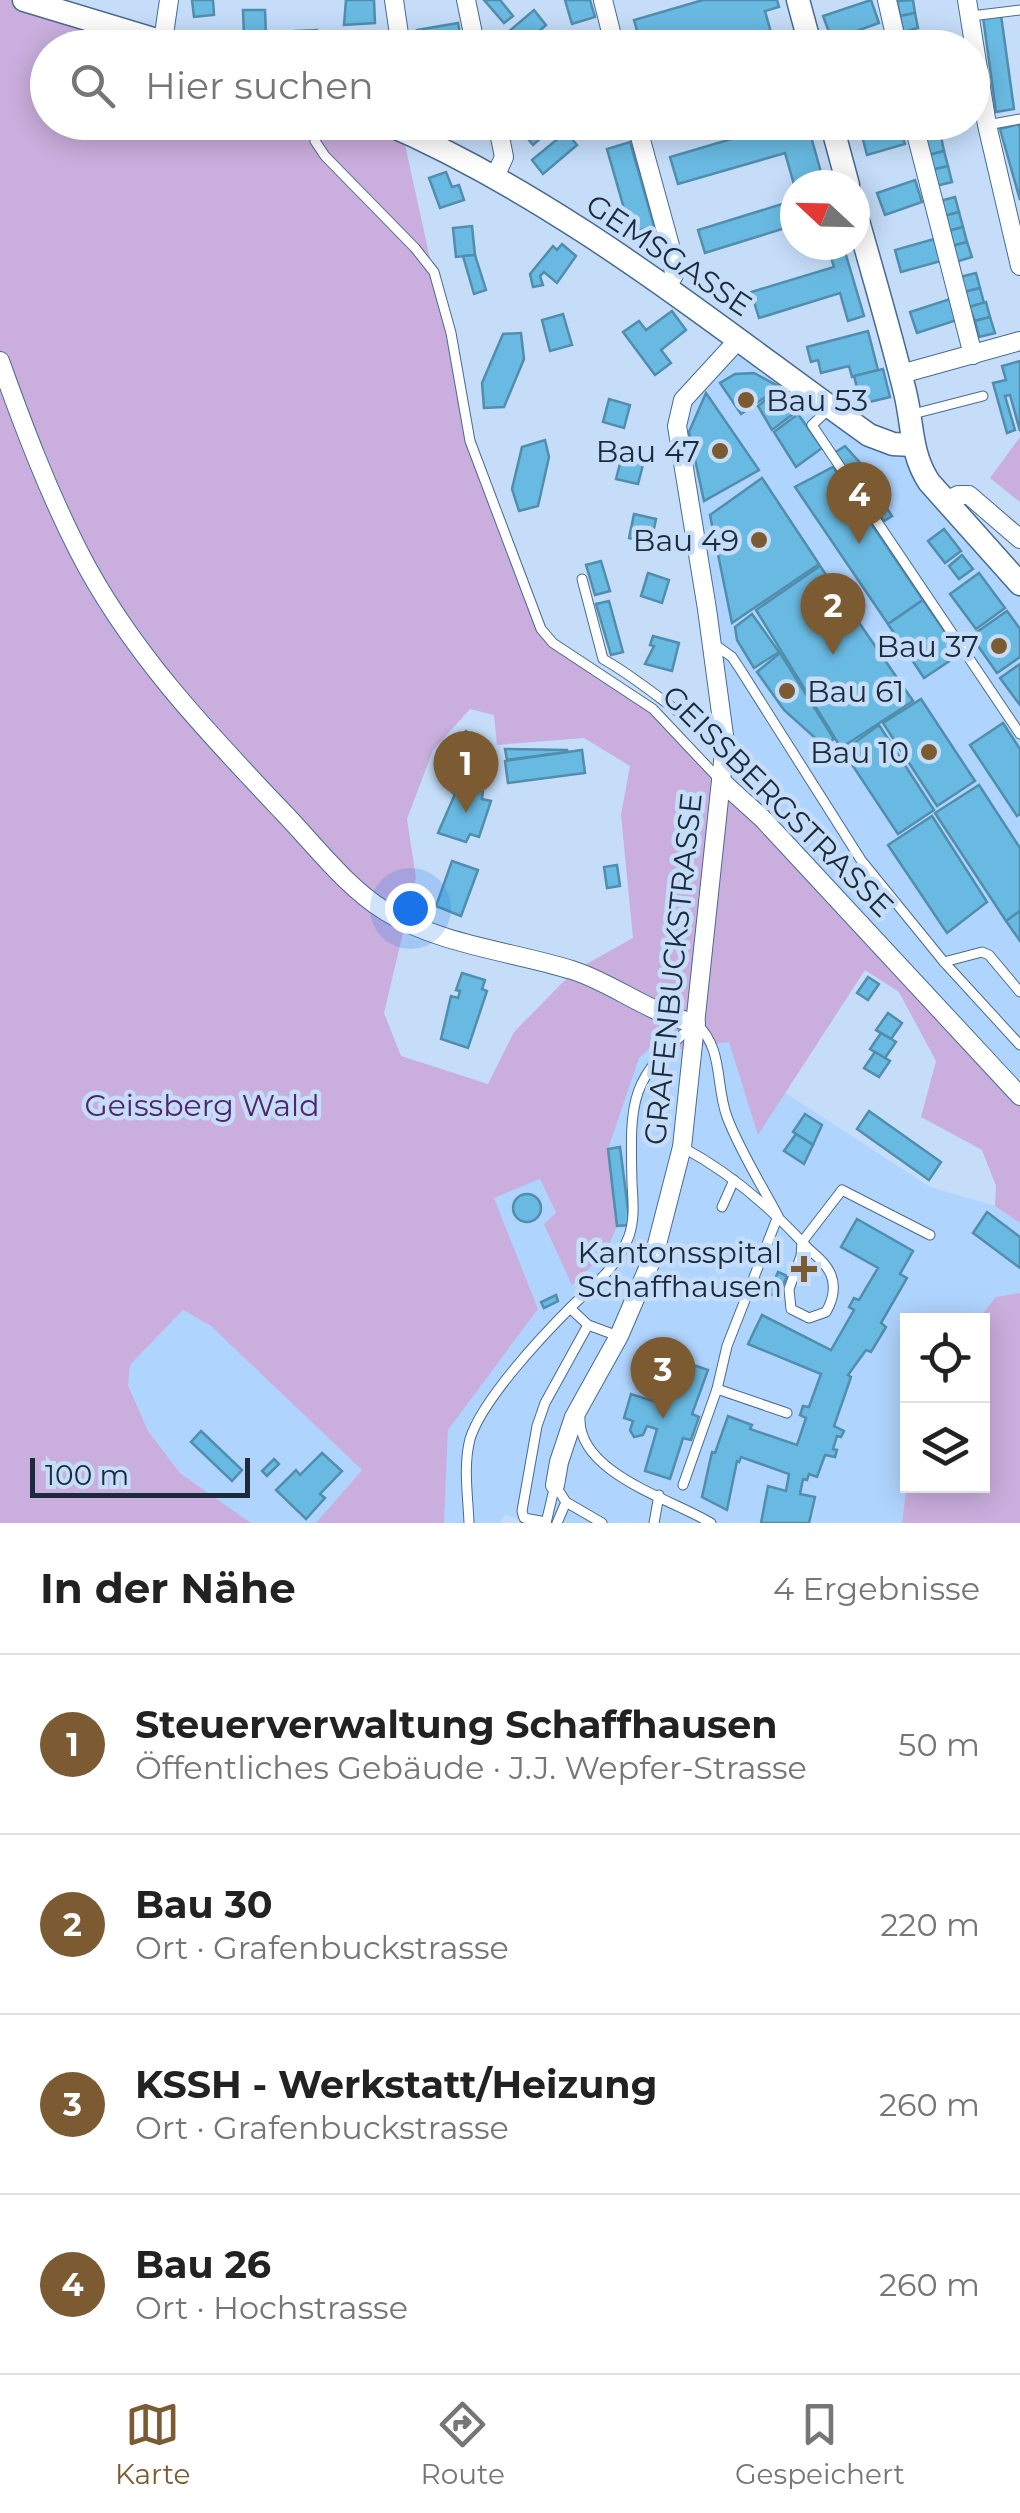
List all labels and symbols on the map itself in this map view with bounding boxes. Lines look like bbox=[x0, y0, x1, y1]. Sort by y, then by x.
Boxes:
north arrow bbox=[780, 170, 870, 260]
street label: GEMSGASSE bbox=[579, 186, 759, 324]
place label: Bau 53 bbox=[766, 382, 868, 419]
marker: Bau 53 bbox=[735, 389, 757, 411]
place label: Bau 47 bbox=[596, 433, 700, 470]
marker: Bau 47 bbox=[709, 440, 731, 462]
pin: 4 bbox=[826, 462, 892, 544]
place label: Bau 49 bbox=[633, 522, 739, 559]
marker: Bau 49 bbox=[748, 529, 770, 551]
pin: 2 bbox=[800, 572, 866, 655]
place label: Bau 37 bbox=[876, 628, 979, 665]
marker: Bau 37 bbox=[988, 635, 1010, 657]
place label: Bau 61 bbox=[807, 673, 904, 710]
street label: GEISSBERGSTRASSE bbox=[654, 677, 902, 925]
marker: Bau 61 bbox=[776, 680, 798, 702]
pin: 1 bbox=[434, 730, 498, 813]
place label: Bau 10 bbox=[810, 734, 909, 771]
marker: Bau 10 bbox=[918, 741, 940, 763]
street label: GRAFENBUCKSTRASSE bbox=[636, 791, 710, 1147]
your location bbox=[385, 883, 436, 934]
park label: Geissberg Wald bbox=[85, 1087, 319, 1124]
place label: Kantonsspital Schaffhausen bbox=[577, 1234, 782, 1305]
marker: Kantonsspital Schaffhausen bbox=[791, 1256, 817, 1282]
pin: 3 bbox=[630, 1336, 696, 1419]
scale bar bbox=[30, 1453, 250, 1498]

